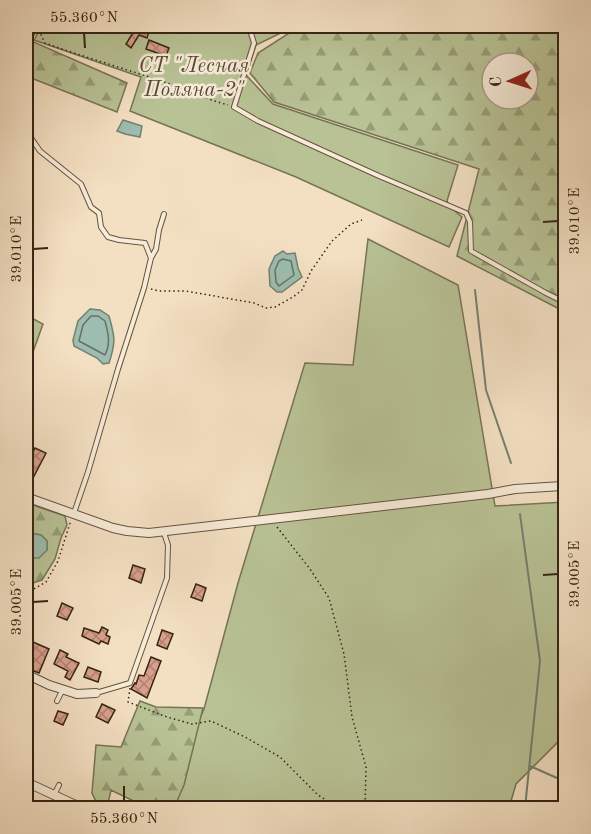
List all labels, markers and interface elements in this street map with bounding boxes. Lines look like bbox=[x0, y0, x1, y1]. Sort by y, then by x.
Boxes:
text: 55.360°N bbox=[50, 11, 118, 26]
north arrow bbox=[480, 51, 540, 111]
park label: СТ "Лесная Поляна-2" bbox=[138, 56, 250, 101]
text: С bbox=[489, 76, 505, 87]
text: 39.010°E bbox=[568, 188, 583, 254]
text: 39.010°E bbox=[10, 216, 25, 282]
text: 39.005°E bbox=[568, 541, 583, 607]
text: 39.005°E bbox=[10, 569, 25, 635]
text: 55.360°N bbox=[90, 812, 158, 827]

